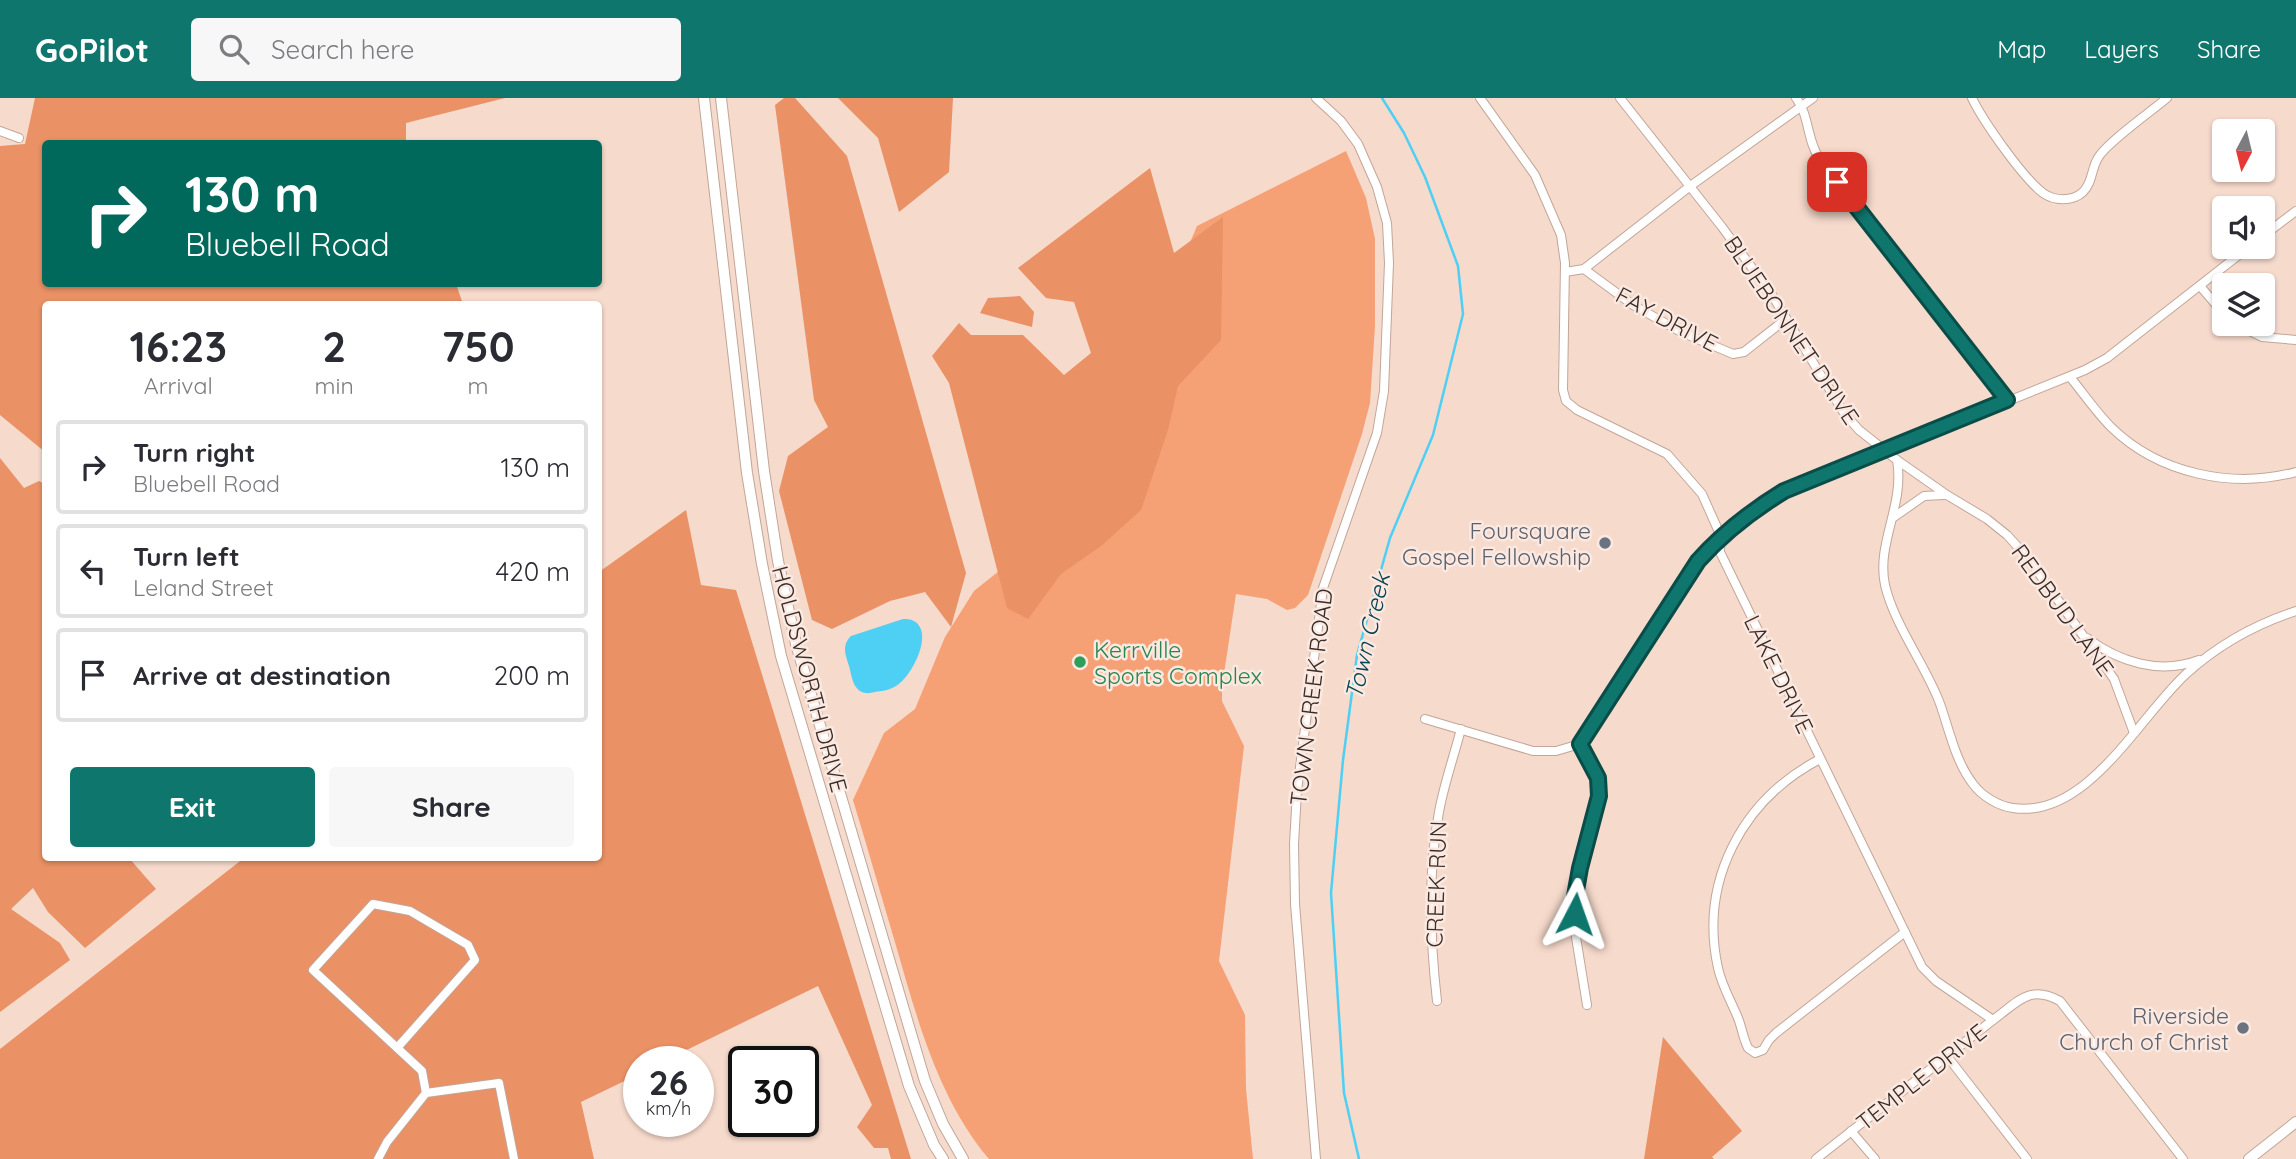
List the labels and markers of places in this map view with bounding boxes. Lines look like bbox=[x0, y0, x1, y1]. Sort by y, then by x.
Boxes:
pin bbox=[1807, 152, 1867, 212]
place label: Foursquare Gospel Fellowship bbox=[1402, 516, 1591, 571]
marker: Foursquare Gospel Fellowship bbox=[1597, 535, 1613, 551]
place label: Kerrville Sports Complex bbox=[1094, 635, 1262, 690]
marker: Kerrville Sports Complex bbox=[1072, 654, 1088, 670]
place label: Riverside Church of Christ bbox=[2059, 1001, 2229, 1056]
marker: Riverside Church of Christ bbox=[2235, 1020, 2251, 1036]

